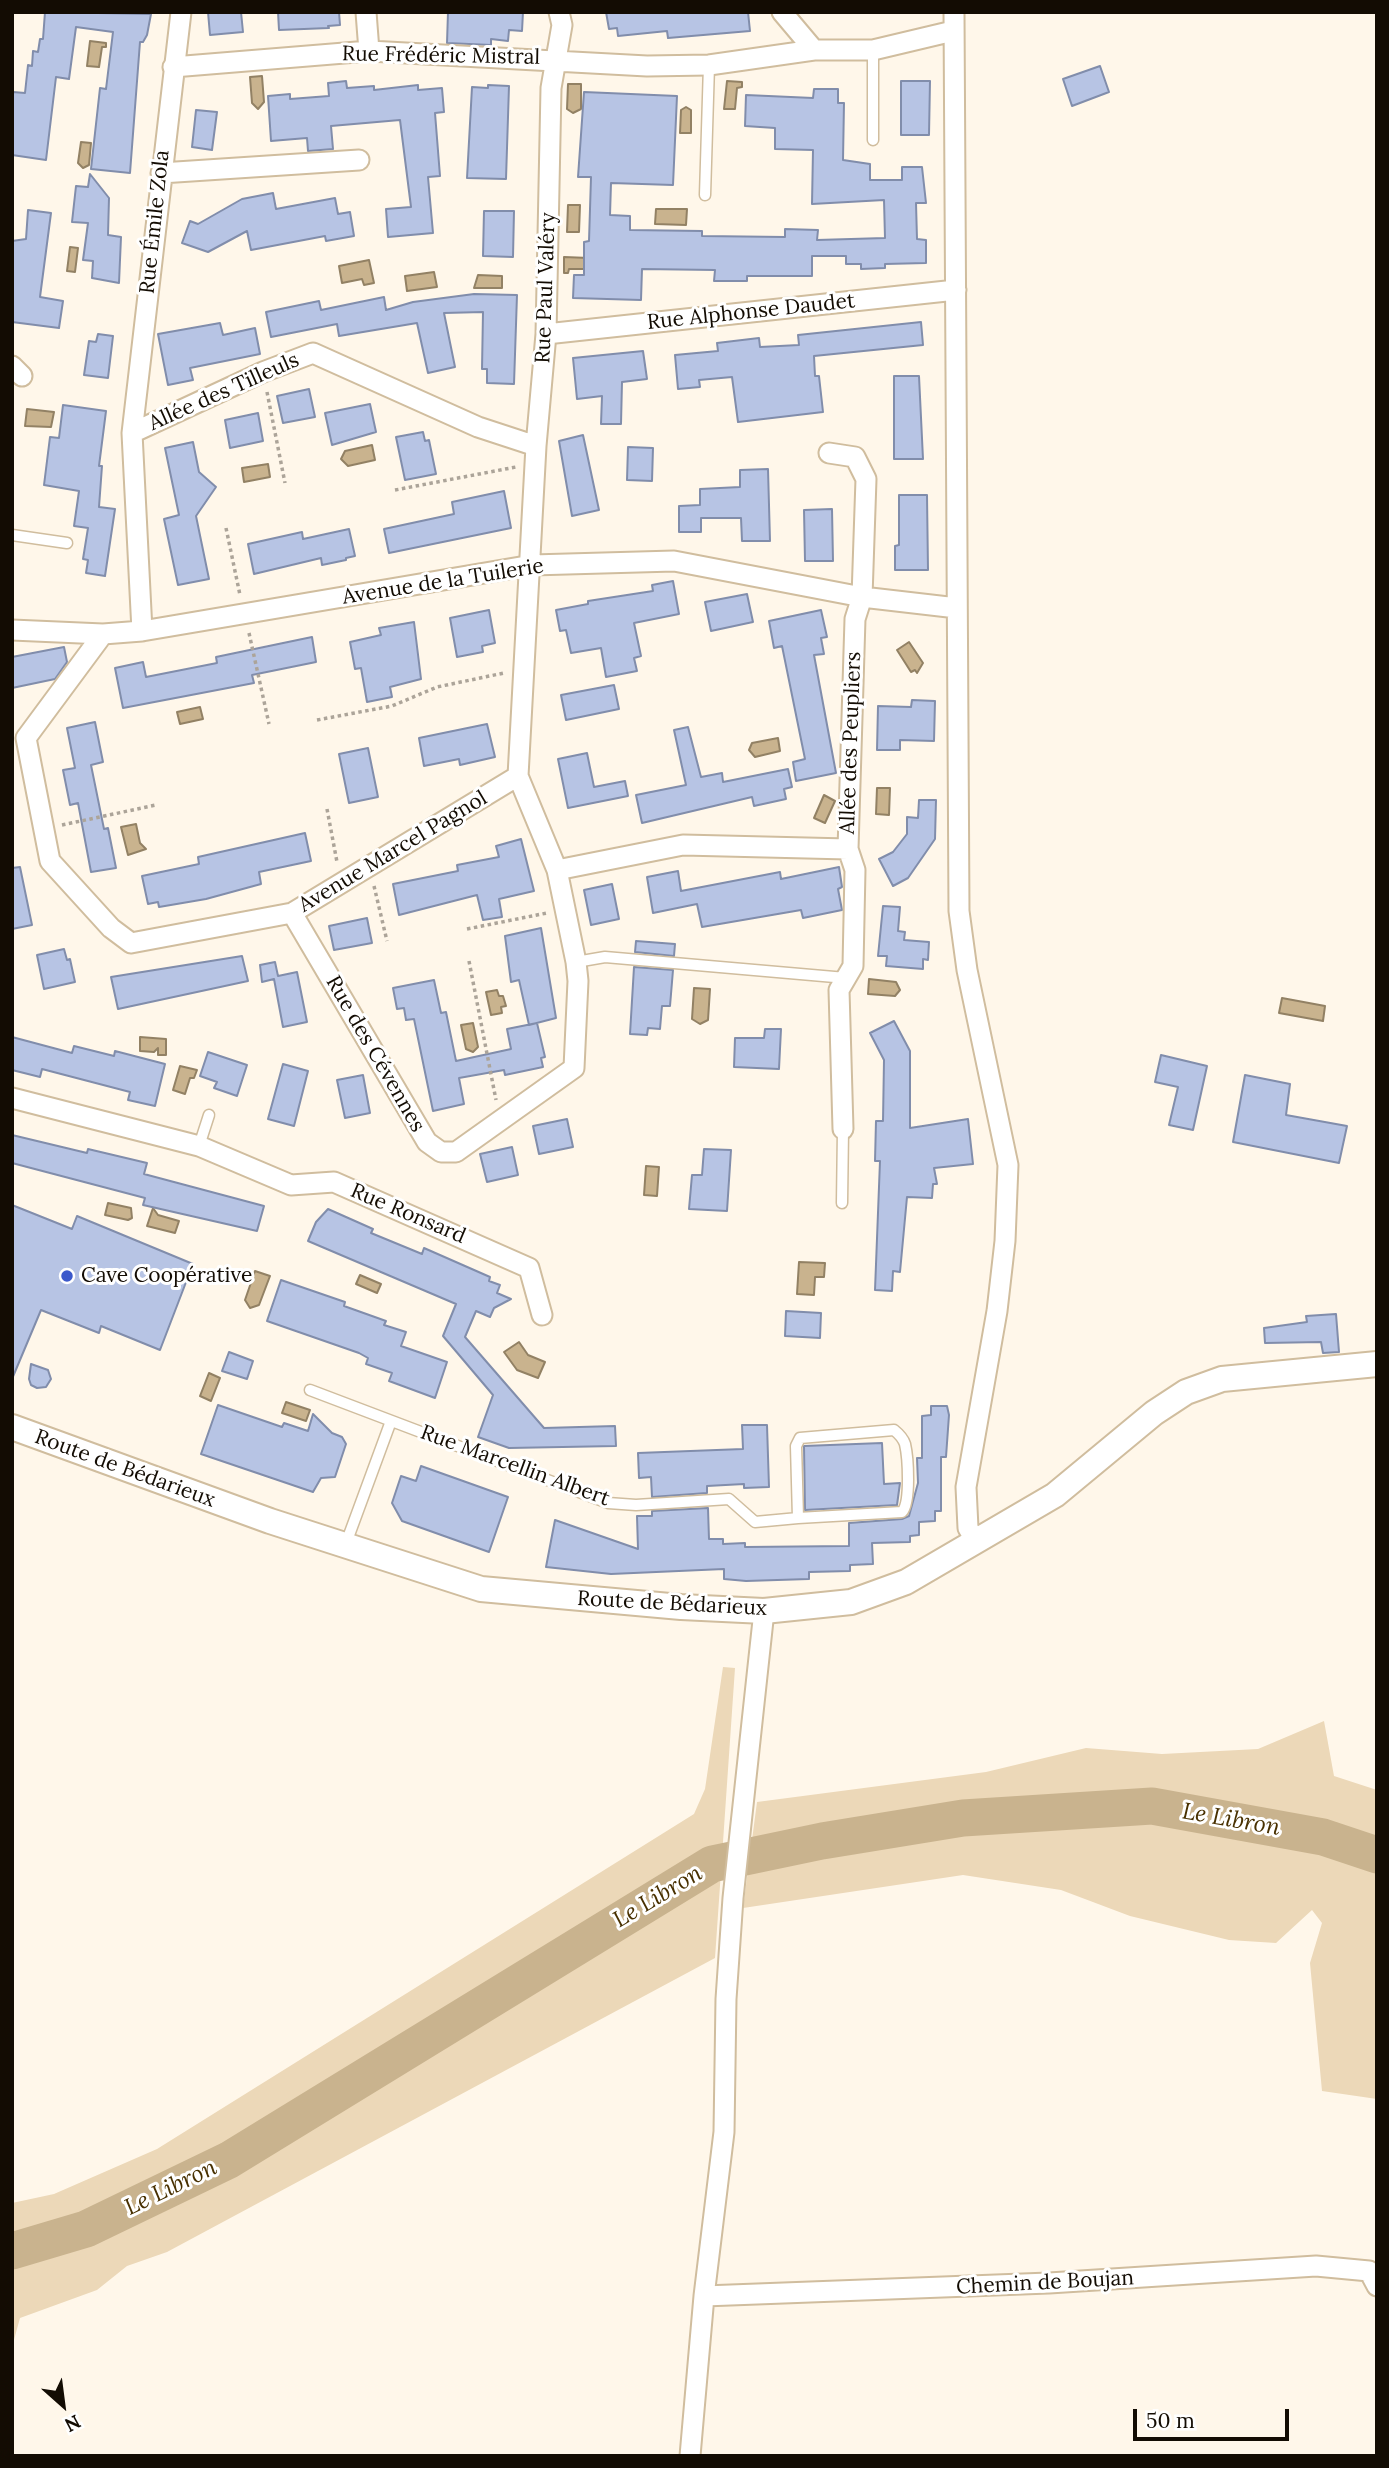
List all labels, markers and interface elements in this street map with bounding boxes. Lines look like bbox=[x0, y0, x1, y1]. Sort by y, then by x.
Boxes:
street label: Rue Frédéric Mistral bbox=[342, 42, 540, 70]
street label: Rue Émile Zola bbox=[135, 149, 175, 295]
street label: Rue Paul Valéry bbox=[531, 212, 561, 364]
street label: Rue Alphonse Daudet bbox=[646, 289, 856, 335]
street label: Allée des Tilleuls bbox=[145, 348, 303, 436]
street label: Avenue de la Tuilerie bbox=[341, 554, 545, 610]
street label: Allée des Peupliers bbox=[835, 651, 867, 835]
street label: Avenue Marcel Pagnol bbox=[294, 786, 492, 918]
street label: Rue des Cévennes bbox=[320, 971, 430, 1137]
street label: Rue Ronsard bbox=[347, 1178, 469, 1250]
place label: Cave Coopérative bbox=[81, 1263, 252, 1289]
marker: Cave Coopérative bbox=[59, 1268, 75, 1284]
street label: Rue Marcellin Albert bbox=[417, 1420, 613, 1512]
street label: Route de Bédarieux bbox=[31, 1425, 219, 1513]
street label: Route de Bédarieux bbox=[576, 1586, 768, 1622]
water label: Le Libron bbox=[1180, 1798, 1282, 1842]
water label: Le Libron bbox=[608, 1860, 708, 1934]
water label: Le Libron bbox=[120, 2154, 222, 2222]
street label: Chemin de Boujan bbox=[955, 2266, 1135, 2300]
north arrow bbox=[28, 2370, 98, 2440]
scale bar bbox=[1137, 2394, 1293, 2438]
text: 50 m bbox=[1146, 2407, 1195, 2434]
text: N bbox=[61, 2409, 85, 2438]

